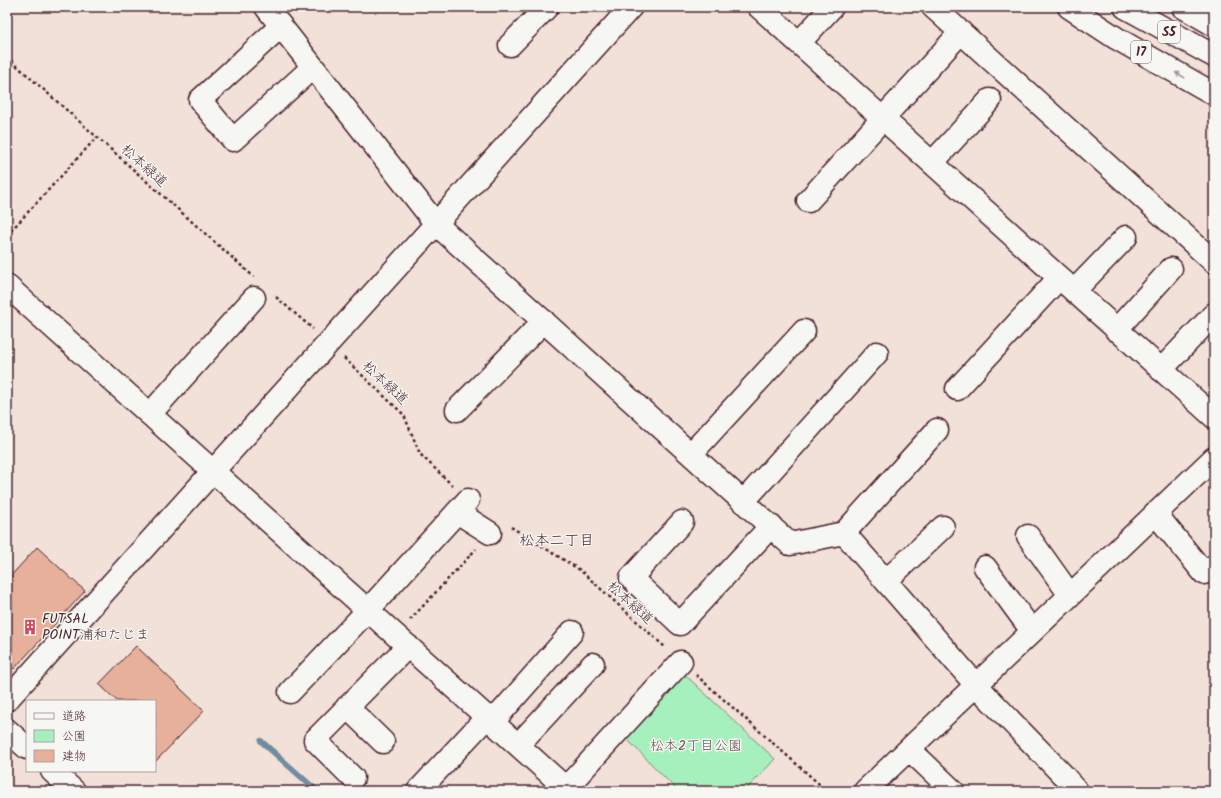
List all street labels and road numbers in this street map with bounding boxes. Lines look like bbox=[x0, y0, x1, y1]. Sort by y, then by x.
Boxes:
road number: S5 bbox=[1158, 21, 1180, 43]
road number: 17 bbox=[1131, 41, 1151, 63]
street label: 松本緑道 bbox=[116, 139, 172, 193]
street label: 松本緑道 bbox=[357, 356, 413, 410]
street label: 松本緑道 bbox=[602, 576, 658, 630]

